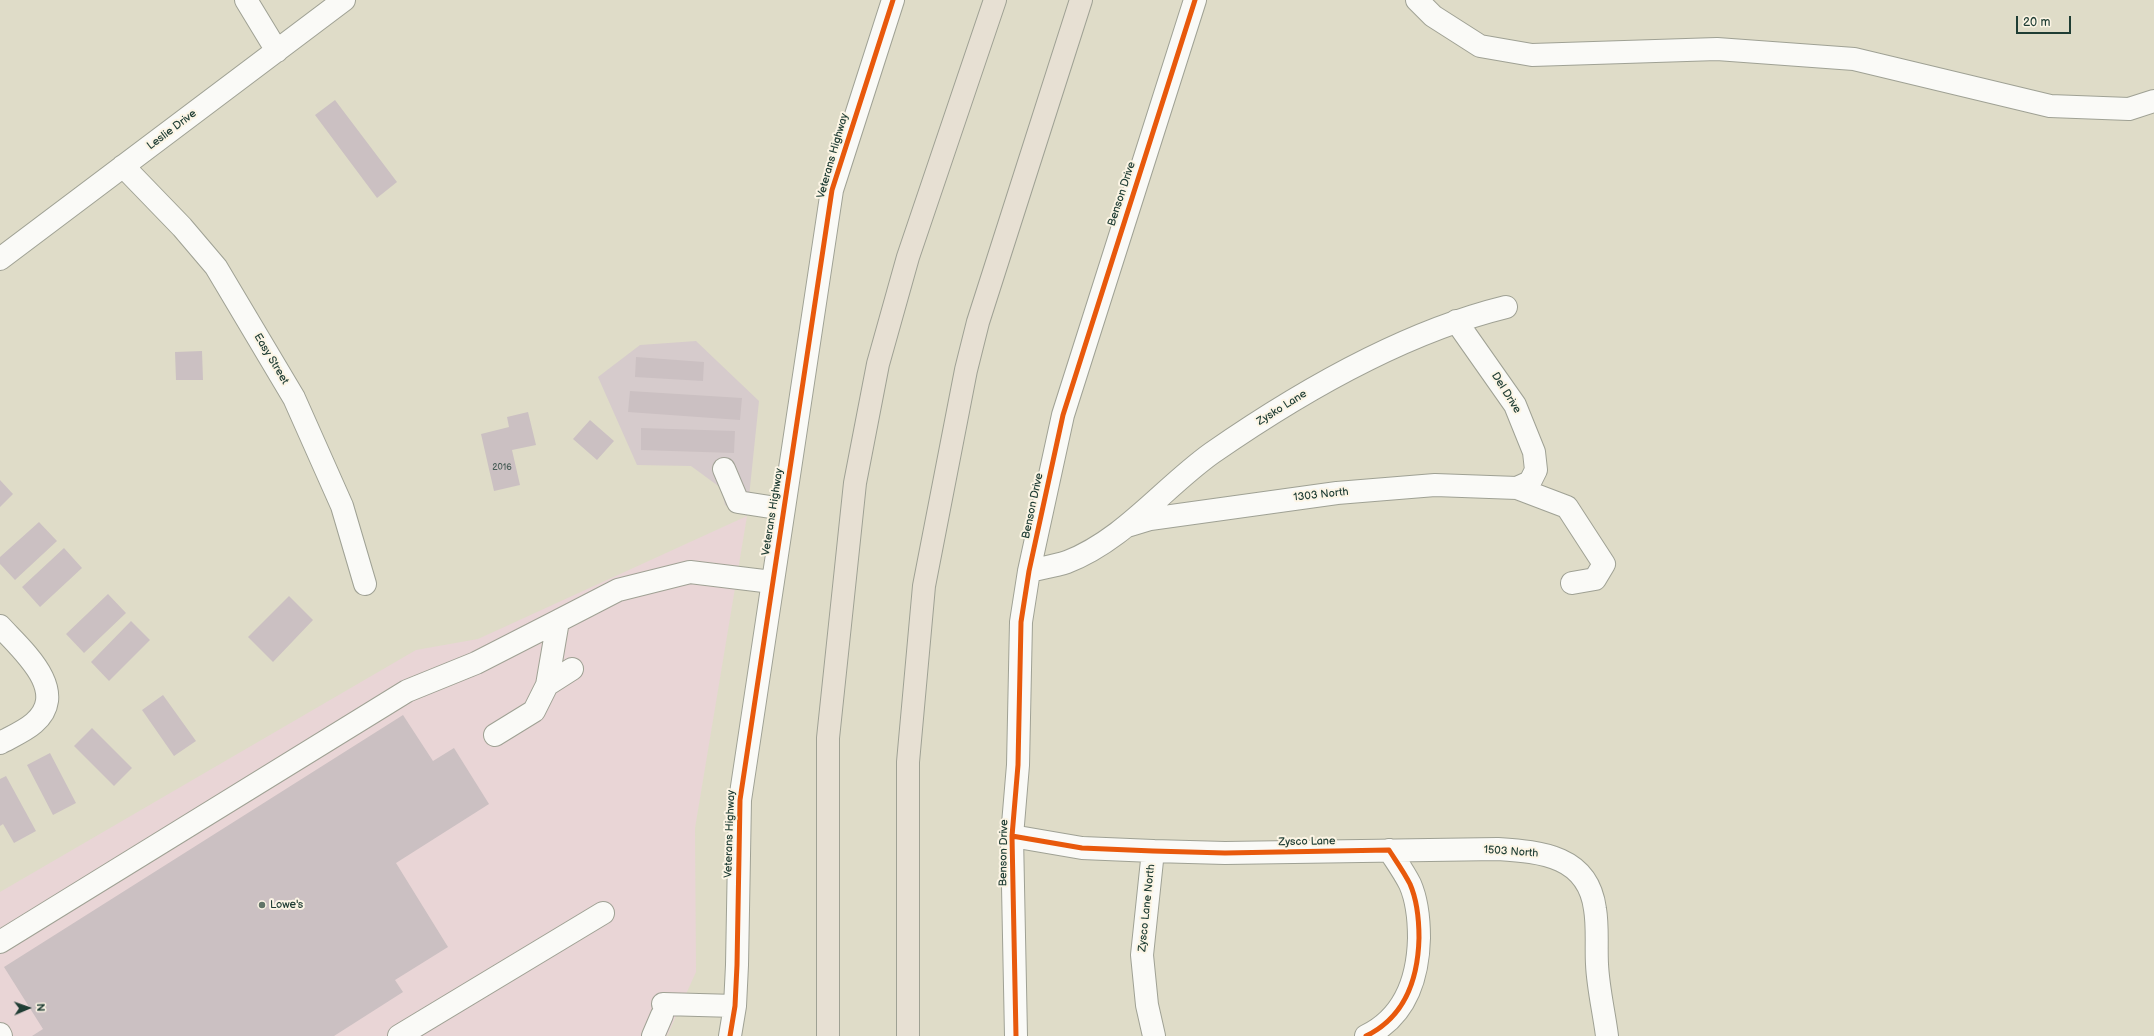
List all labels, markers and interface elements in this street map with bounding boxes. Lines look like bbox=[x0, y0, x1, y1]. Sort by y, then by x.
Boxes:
scale bar bbox=[2018, 8, 2073, 34]
text: 20 m bbox=[2023, 15, 2050, 30]
street label: Leslie Drive bbox=[145, 107, 199, 153]
street label: Veterans Highway bbox=[815, 112, 851, 200]
street label: Benson Drive bbox=[1105, 160, 1139, 228]
street label: Easy Street bbox=[251, 331, 291, 387]
street label: Del Drive bbox=[1488, 370, 1524, 416]
street label: Zysko Lane bbox=[1255, 387, 1309, 429]
house number: 2016 bbox=[492, 463, 512, 473]
street label: Veterans Highway bbox=[760, 467, 786, 557]
street label: Benson Drive bbox=[1020, 472, 1046, 540]
street label: 1303 North bbox=[1293, 486, 1349, 504]
street label: Veterans Highway bbox=[722, 790, 738, 878]
street label: Benson Drive bbox=[997, 819, 1011, 887]
street label: Zysco Lane bbox=[1278, 835, 1336, 849]
street label: 1503 North bbox=[1483, 844, 1539, 860]
street label: Zysco Lane North bbox=[1136, 863, 1158, 953]
place label: Lowe's bbox=[270, 898, 303, 912]
marker: Lowe's bbox=[257, 900, 267, 910]
north arrow bbox=[8, 988, 48, 1028]
text: N bbox=[34, 1003, 47, 1012]

